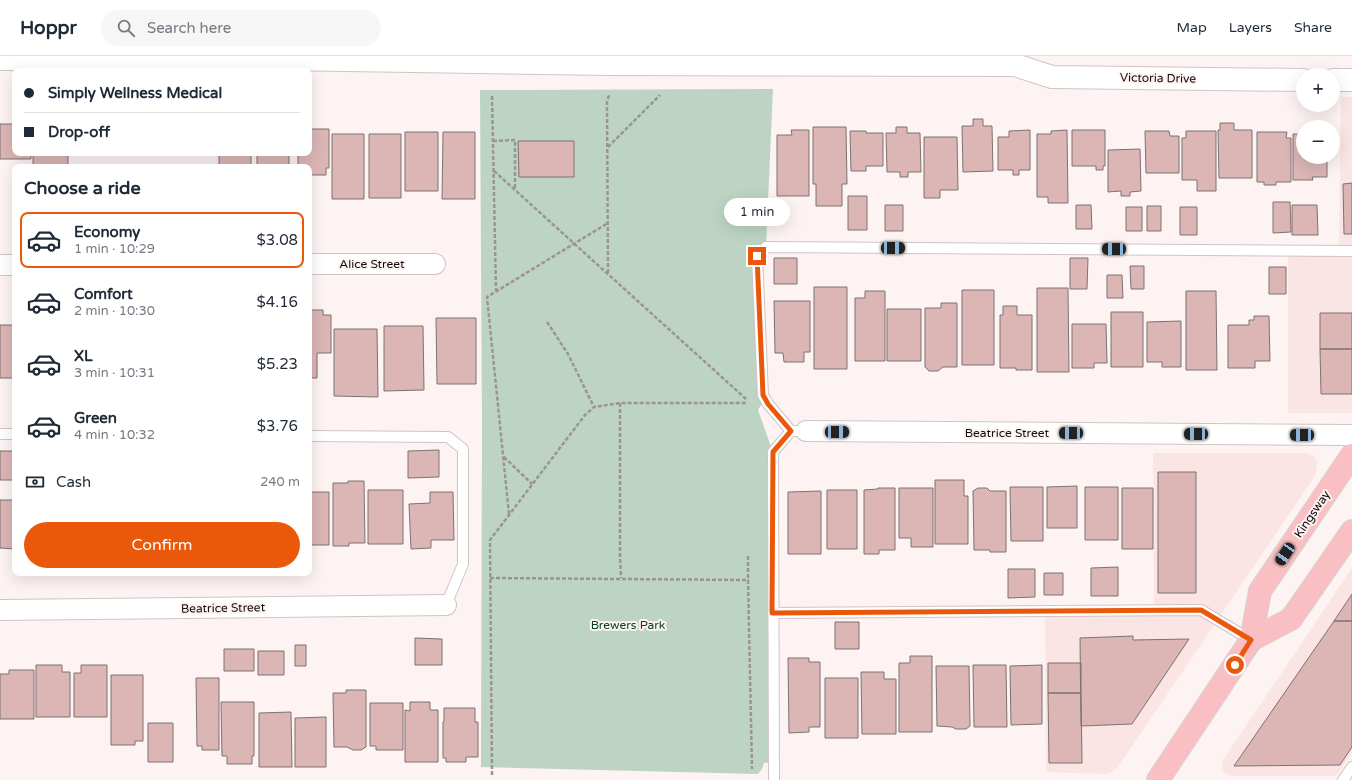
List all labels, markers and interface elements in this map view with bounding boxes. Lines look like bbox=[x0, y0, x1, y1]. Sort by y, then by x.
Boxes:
search box bbox=[101, 10, 381, 46]
text: Hoppr bbox=[20, 17, 77, 39]
icon: search bbox=[115, 17, 137, 39]
text: Search here bbox=[147, 19, 231, 37]
text: Map bbox=[1177, 19, 1207, 36]
text: Layers bbox=[1229, 19, 1272, 36]
text: Share bbox=[1294, 19, 1332, 36]
map controls bbox=[1296, 68, 1340, 164]
button: + bbox=[1296, 68, 1340, 112]
street label: Victoria Drive bbox=[1120, 70, 1197, 86]
text: Simply Wellness Medical bbox=[48, 84, 222, 102]
button: − bbox=[1296, 120, 1340, 164]
text: Drop-off bbox=[48, 123, 110, 141]
text: Choose a ride bbox=[24, 177, 141, 199]
callout: 1 min bbox=[724, 198, 790, 226]
text: 1 min bbox=[740, 204, 774, 220]
icon: car bbox=[26, 222, 62, 258]
text: Economy bbox=[74, 223, 140, 241]
text: $3.08 bbox=[257, 231, 298, 249]
text: 1 min · 10:29 bbox=[74, 241, 155, 257]
car bbox=[881, 242, 905, 254]
car bbox=[1102, 243, 1126, 255]
route end bbox=[748, 247, 766, 265]
street label: Alice Street bbox=[339, 257, 405, 271]
icon: car bbox=[26, 284, 62, 320]
text: Comfort bbox=[74, 285, 133, 303]
text: $4.16 bbox=[257, 293, 298, 311]
text: 2 min · 10:30 bbox=[74, 303, 155, 319]
icon: car bbox=[26, 346, 62, 382]
text: XL bbox=[74, 347, 93, 365]
text: $5.23 bbox=[257, 355, 298, 373]
text: 3 min · 10:31 bbox=[74, 365, 155, 381]
icon: car bbox=[26, 408, 62, 444]
text: Green bbox=[74, 409, 117, 427]
text: $3.76 bbox=[257, 417, 298, 435]
car bbox=[825, 426, 849, 438]
street label: Beatrice Street bbox=[965, 426, 1050, 440]
text: 4 min · 10:32 bbox=[74, 427, 155, 443]
car bbox=[1059, 427, 1083, 439]
car bbox=[1184, 428, 1208, 440]
car bbox=[1290, 429, 1314, 441]
icon: cash bbox=[24, 471, 46, 493]
text: Cash bbox=[56, 473, 91, 491]
text: 240 m bbox=[260, 474, 300, 490]
street label: Kingsway bbox=[1291, 487, 1333, 540]
button: Confirm bbox=[24, 522, 300, 568]
car bbox=[1273, 541, 1297, 567]
street label: Beatrice Street bbox=[181, 600, 266, 616]
park label: Brewers Park bbox=[591, 618, 666, 632]
route start bbox=[1226, 656, 1244, 674]

